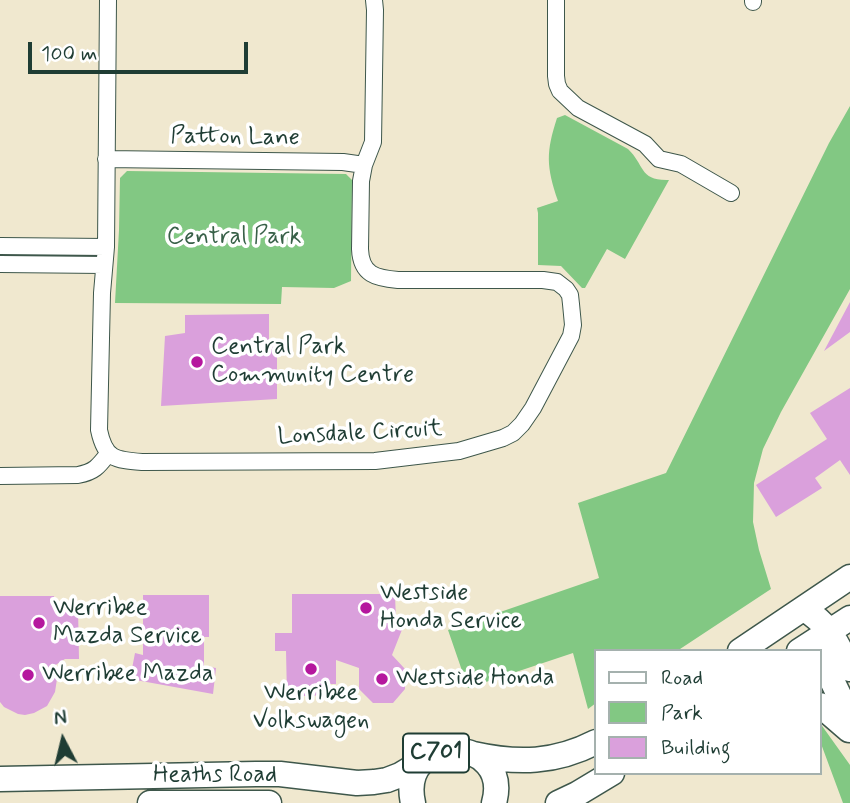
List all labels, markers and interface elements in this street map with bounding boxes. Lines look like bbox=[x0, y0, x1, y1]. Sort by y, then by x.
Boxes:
scale bar bbox=[32, 28, 252, 72]
text: 100 m bbox=[41, 40, 97, 68]
street label: Patton Lane bbox=[170, 122, 300, 154]
park label: Central Park bbox=[167, 224, 301, 252]
place label: Central Park Community Centre bbox=[211, 334, 414, 390]
marker: Central Park Community Centre bbox=[189, 354, 205, 370]
street label: Lonsdale Circuit bbox=[277, 415, 443, 453]
place label: Westside Honda Service bbox=[380, 580, 522, 636]
place label: Werribee Mazda Service bbox=[53, 595, 202, 651]
marker: Westside Honda Service bbox=[358, 600, 374, 616]
marker: Werribee Mazda Service bbox=[31, 615, 47, 631]
legend bbox=[594, 649, 822, 775]
place label: Werribee Mazda bbox=[42, 661, 213, 689]
marker: Werribee Volkswagen bbox=[303, 661, 319, 677]
text: Road bbox=[661, 664, 703, 692]
place label: Westside Honda bbox=[396, 665, 554, 693]
marker: Werribee Mazda bbox=[20, 667, 36, 683]
marker: Westside Honda bbox=[374, 671, 390, 687]
place label: Werribee Volkswagen bbox=[253, 680, 369, 736]
text: Park bbox=[661, 699, 703, 727]
north arrow bbox=[28, 705, 98, 775]
text: N bbox=[53, 705, 68, 732]
road number: C701 bbox=[403, 734, 469, 772]
text: Building bbox=[661, 734, 731, 762]
street label: Heaths Road bbox=[153, 762, 277, 790]

